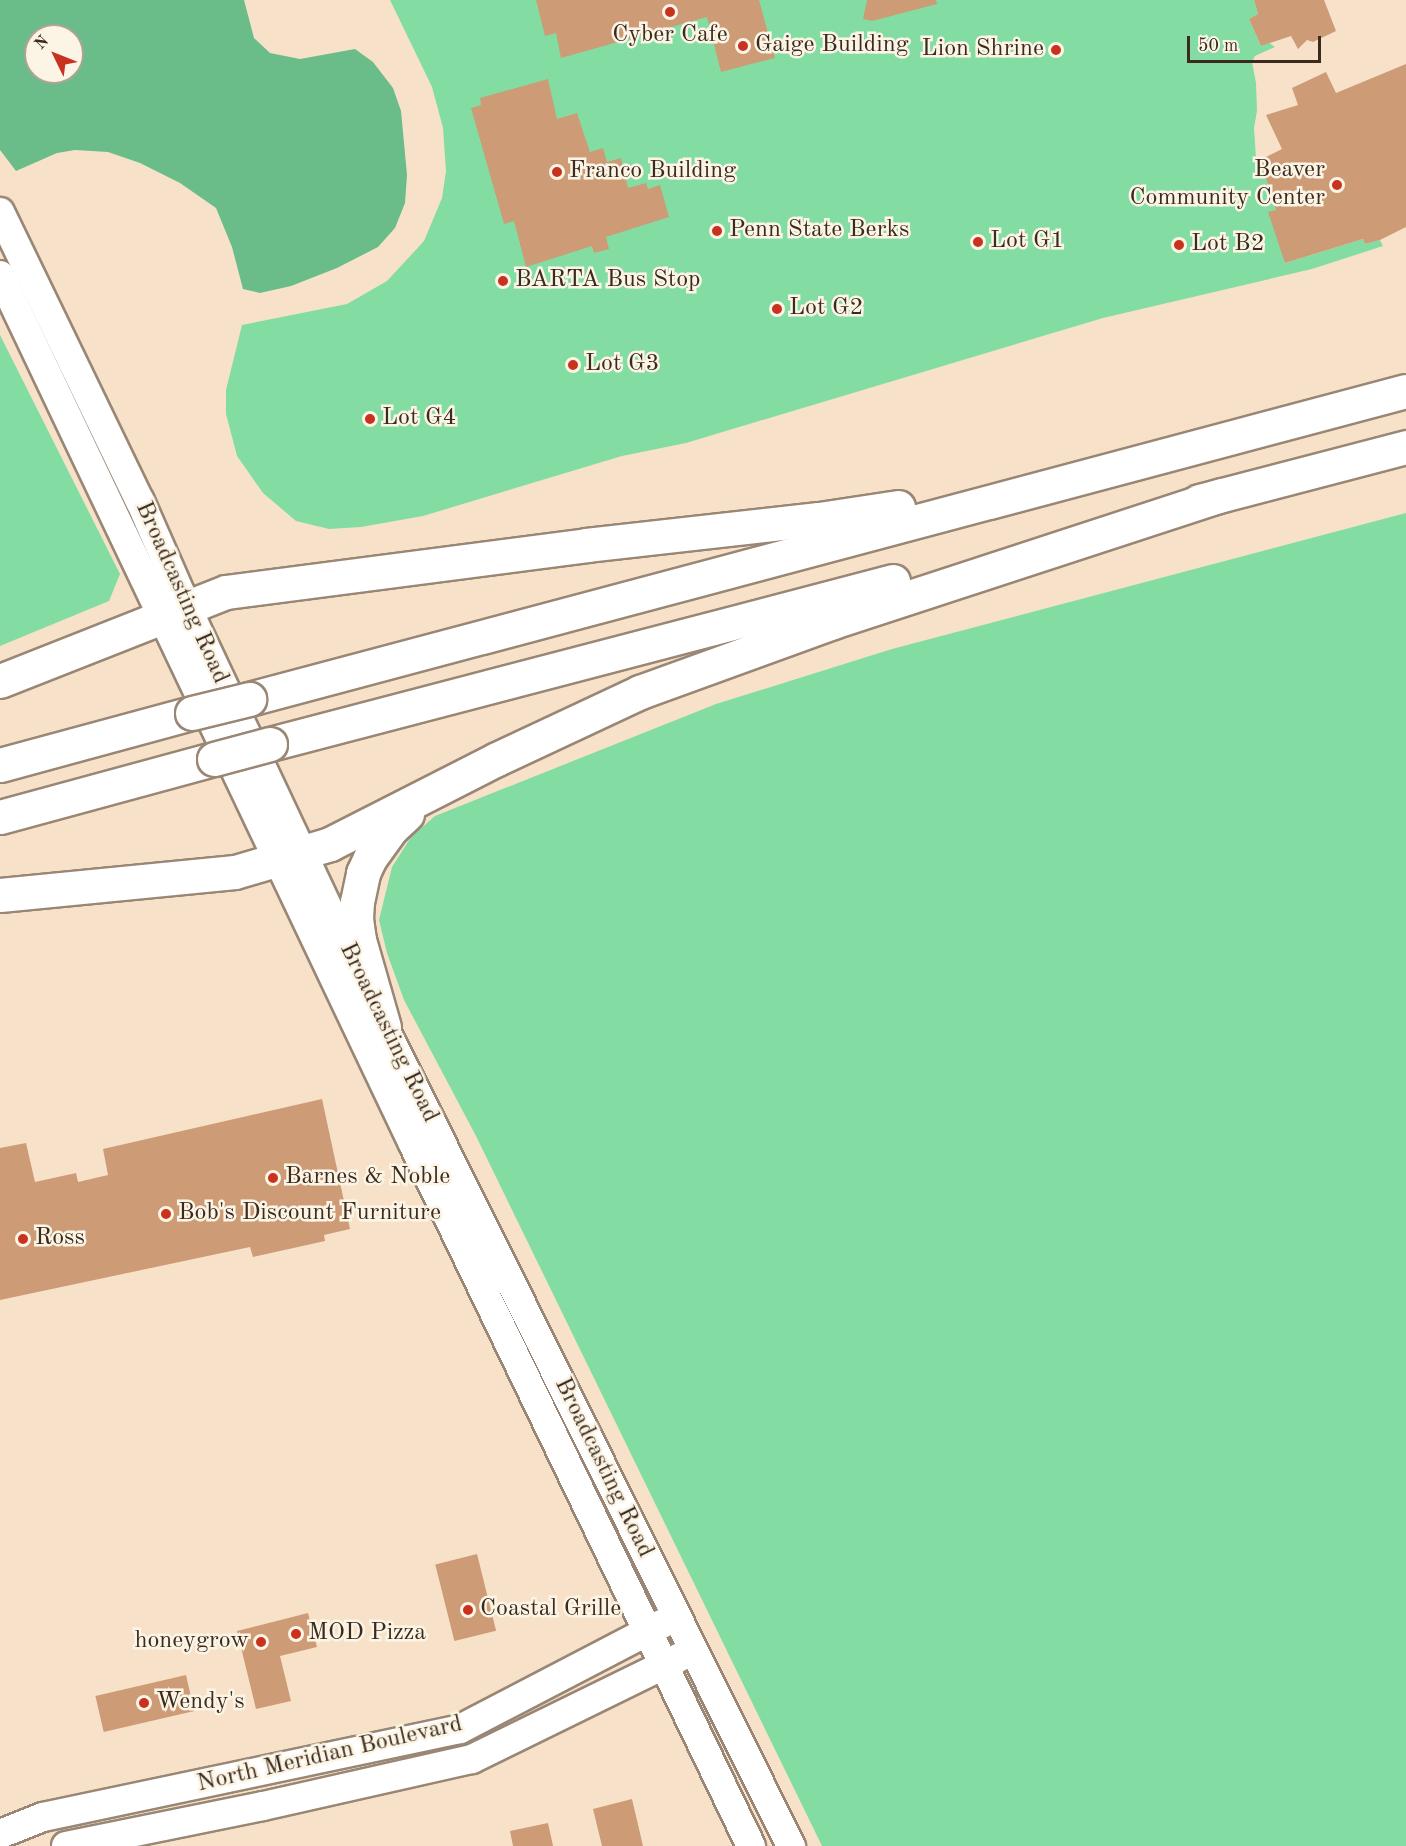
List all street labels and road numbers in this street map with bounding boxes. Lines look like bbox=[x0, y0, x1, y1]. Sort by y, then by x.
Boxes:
street label: Broadcasting Road bbox=[128, 497, 234, 689]
street label: Broadcasting Road bbox=[332, 938, 444, 1128]
street label: Broadcasting Road bbox=[547, 1373, 659, 1563]
street label: North Meridian Boulevard bbox=[195, 1710, 465, 1800]

